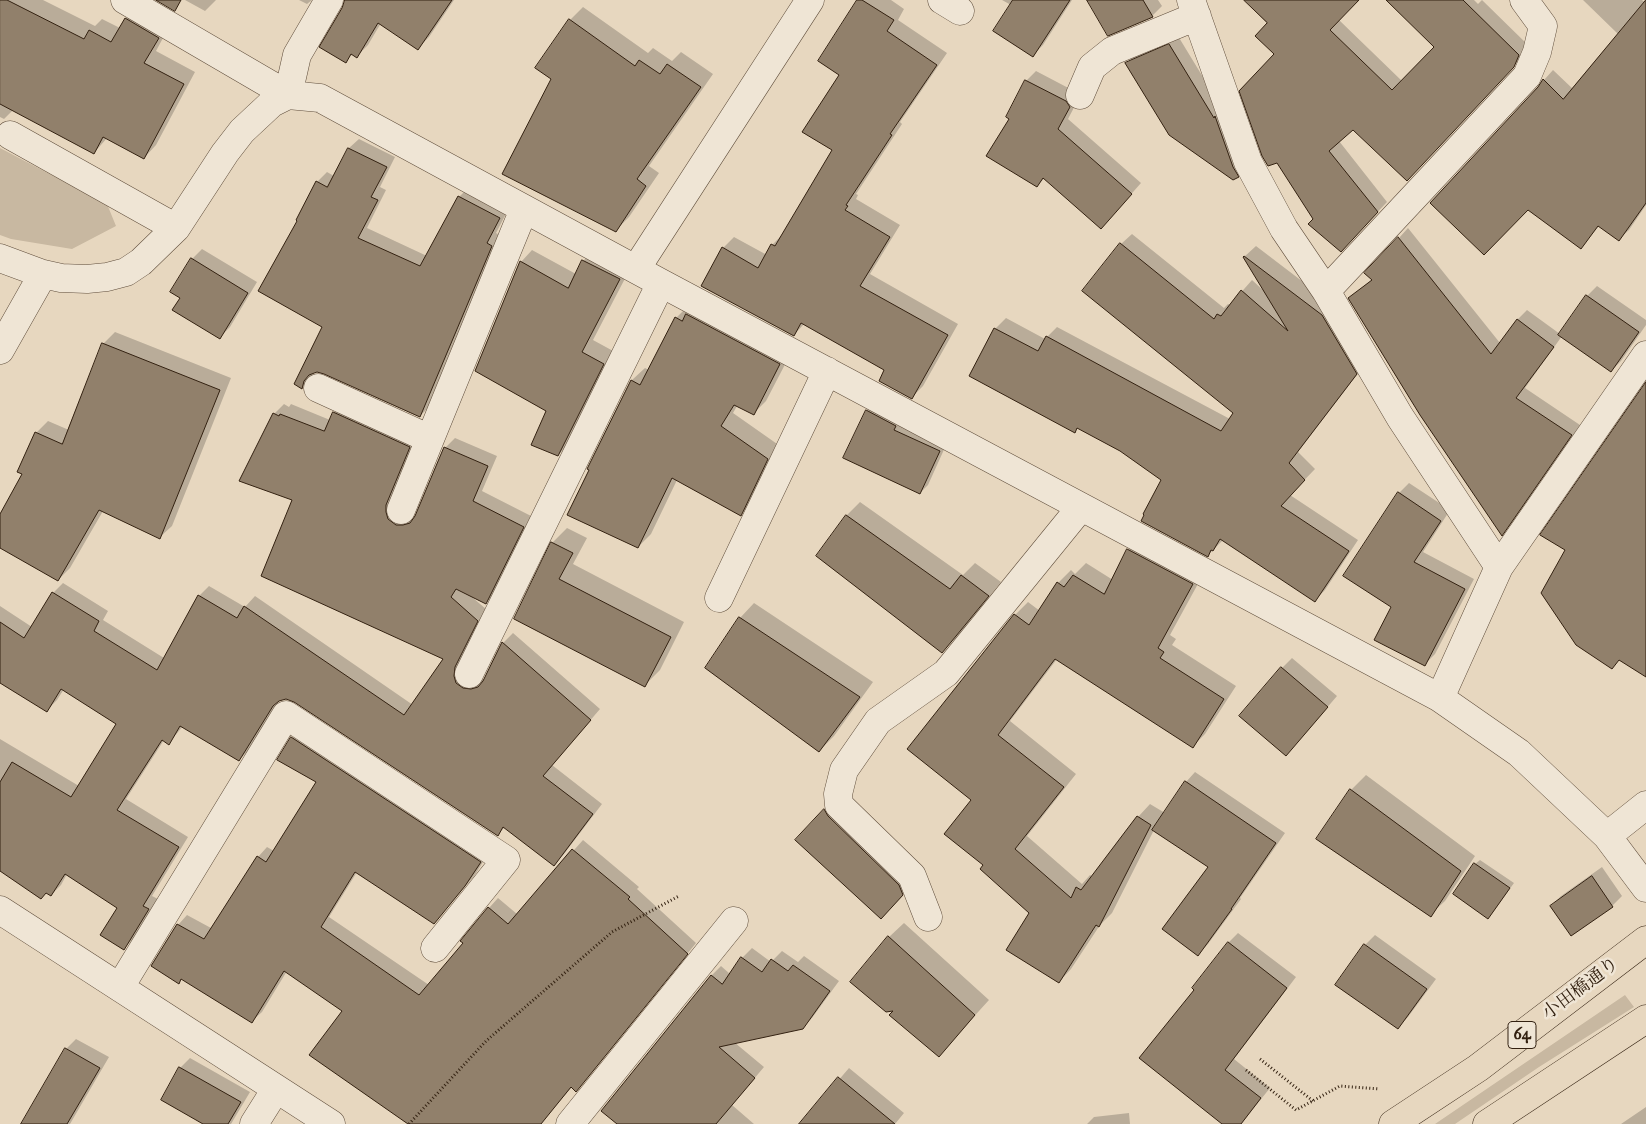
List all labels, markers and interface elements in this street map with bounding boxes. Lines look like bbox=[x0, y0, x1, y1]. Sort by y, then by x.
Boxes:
street label: 小田橋通り bbox=[1539, 953, 1623, 1025]
road number: 64 bbox=[1508, 1022, 1536, 1048]

